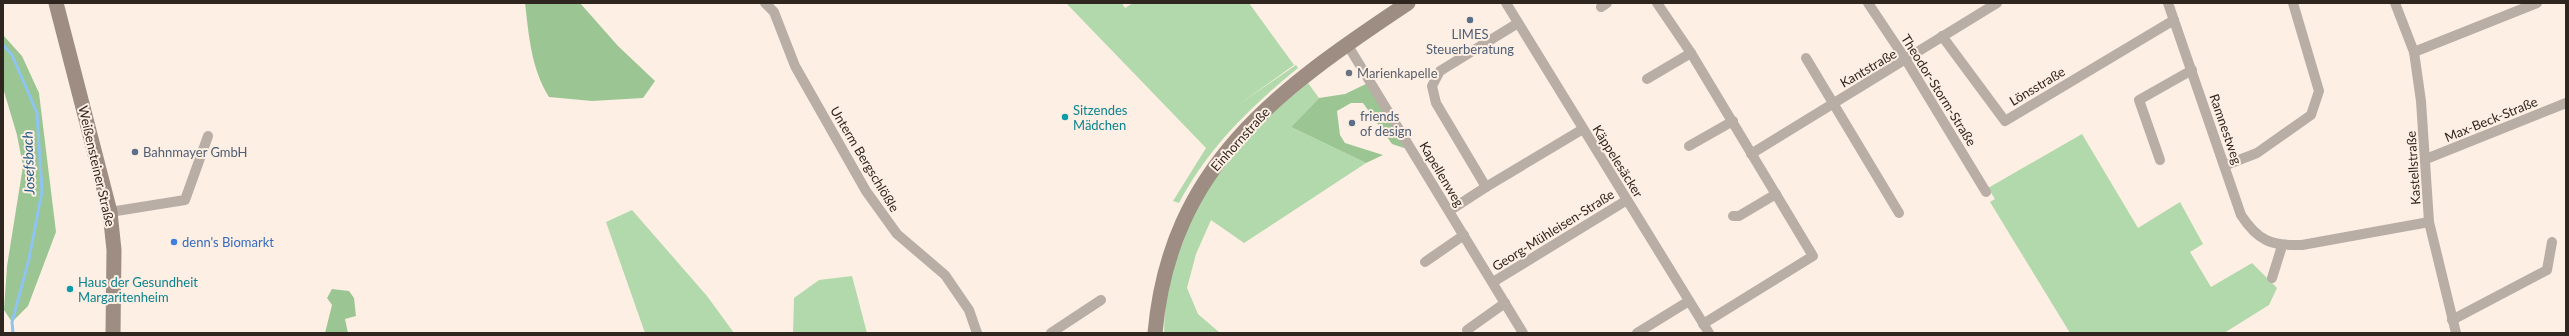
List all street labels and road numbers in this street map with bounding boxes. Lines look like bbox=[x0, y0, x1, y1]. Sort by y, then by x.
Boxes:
street label: Theodor-Storm-Straße bbox=[1898, 31, 1980, 149]
street label: Kantstraße bbox=[1837, 45, 1899, 91]
street label: Lönsstraße bbox=[2006, 63, 2068, 109]
street label: Ramnestweg bbox=[2206, 92, 2246, 167]
street label: Max-Beck-Straße bbox=[2442, 93, 2540, 145]
street label: Unterm Bergschlößle bbox=[827, 103, 903, 215]
street label: Weißensteiner Straße bbox=[75, 104, 119, 228]
street label: Einhornstraße bbox=[1207, 104, 1273, 174]
street label: Käppelesäcker bbox=[1589, 122, 1647, 200]
street label: Kastellstraße bbox=[2402, 130, 2424, 206]
street label: Kapellenweg bbox=[1416, 139, 1468, 210]
street label: Georg-Mühleisen-Straße bbox=[1489, 186, 1617, 274]

